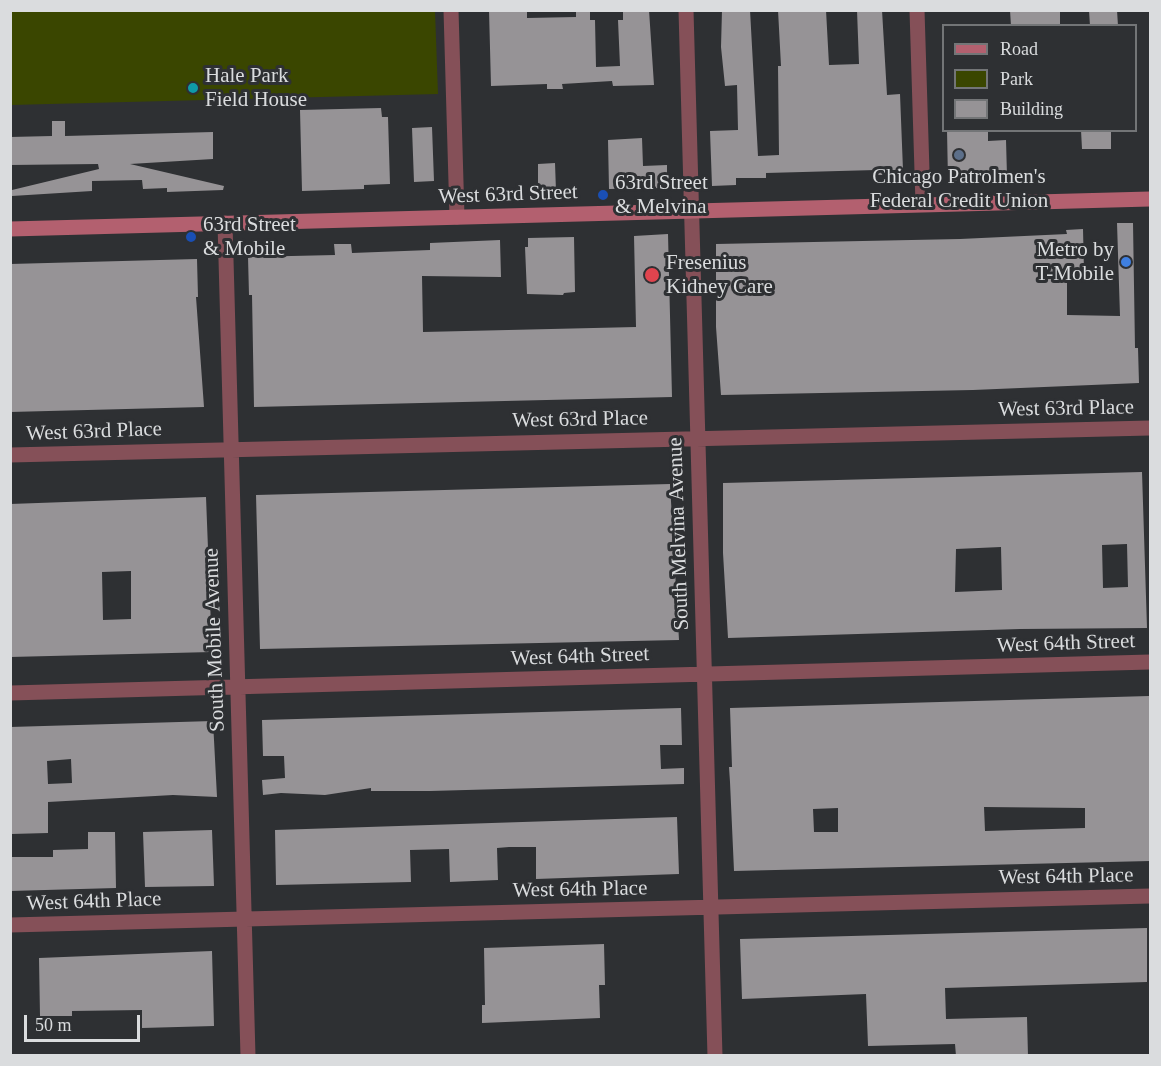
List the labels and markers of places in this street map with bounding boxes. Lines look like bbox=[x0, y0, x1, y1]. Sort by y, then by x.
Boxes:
place label: Hale Park Field House bbox=[205, 63, 307, 113]
marker: Hale Park Field House bbox=[186, 81, 200, 95]
marker: Chicago Patrolmen's Federal Credit Union bbox=[952, 148, 966, 162]
place label: Chicago Patrolmen's Federal Credit Union bbox=[870, 164, 1048, 214]
place label: 63rd Street & Melvina bbox=[615, 170, 708, 220]
marker: 63rd Street & Melvina bbox=[596, 188, 610, 202]
place label: 63rd Street & Mobile bbox=[203, 212, 296, 262]
marker: 63rd Street & Mobile bbox=[184, 230, 198, 244]
place label: Metro by T-Mobile bbox=[1035, 237, 1114, 287]
place label: Fresenius Kidney Care bbox=[666, 250, 773, 300]
marker: Metro by T-Mobile bbox=[1119, 255, 1133, 269]
marker: Fresenius Kidney Care bbox=[643, 266, 661, 284]

